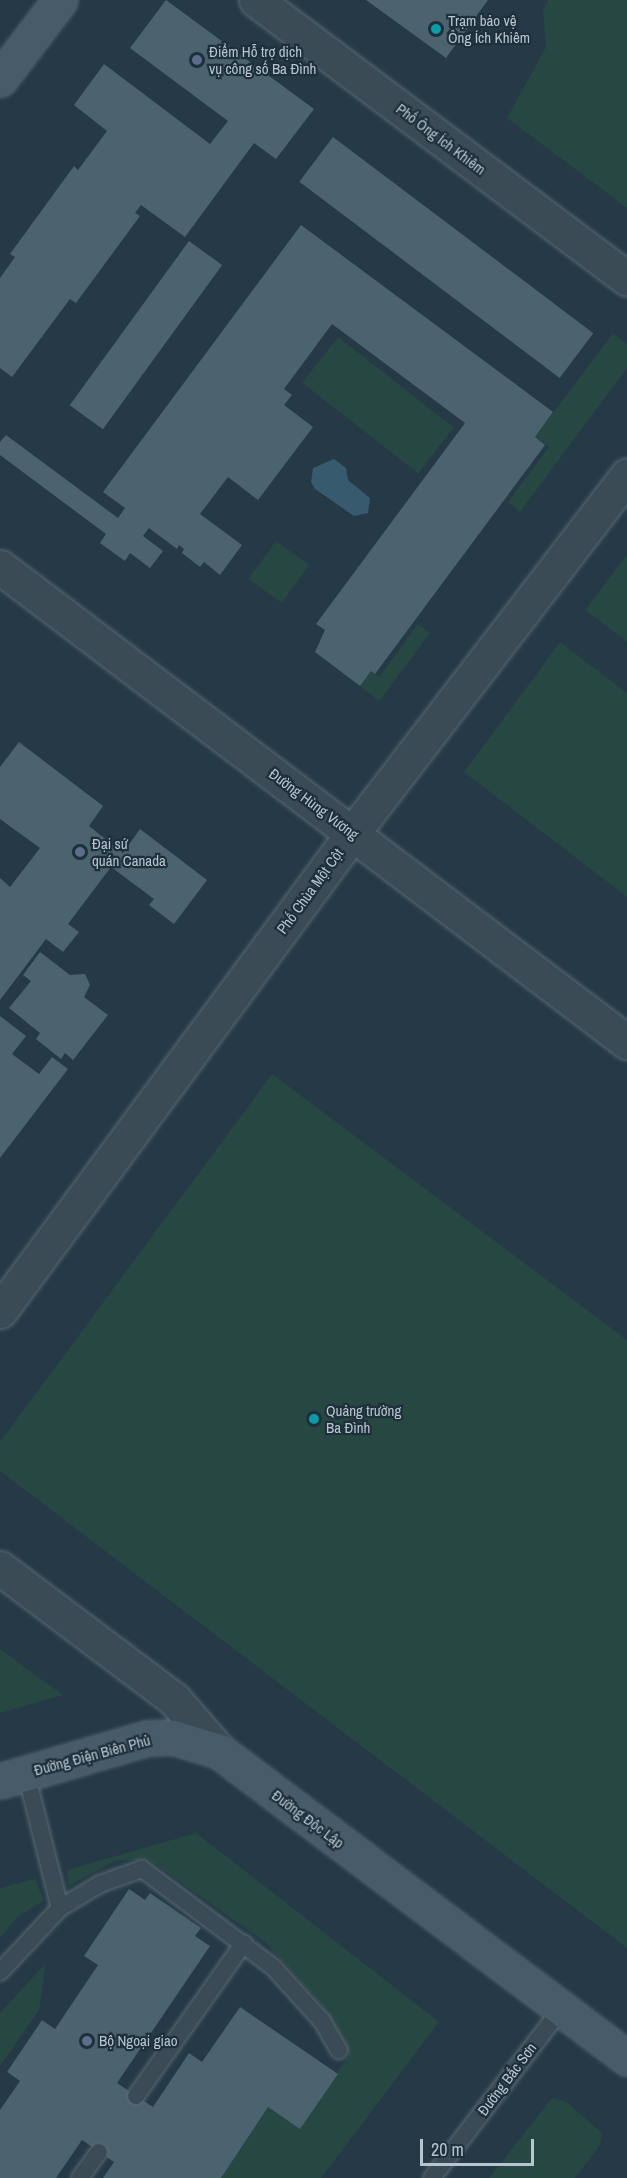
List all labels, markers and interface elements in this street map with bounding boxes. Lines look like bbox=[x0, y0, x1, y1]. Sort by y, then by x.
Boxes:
place label: Trạm bảo vệ Ông Ích Khiêm bbox=[448, 11, 530, 46]
marker: Trạm bảo vệ Ông Ích Khiêm bbox=[429, 22, 443, 36]
place label: Điểm Hỗ trợ dịch vụ công số Ba Đình bbox=[209, 42, 316, 77]
marker: Điểm Hỗ trợ dịch vụ công số Ba Đình bbox=[190, 53, 204, 67]
street label: Phố Ông Ích Khiêm bbox=[393, 100, 489, 178]
street label: Đường Hùng Vương bbox=[266, 764, 362, 844]
place label: Đại sứ quán Canada bbox=[92, 834, 166, 869]
marker: Đại sứ quán Canada bbox=[73, 845, 87, 859]
street label: Phố Chùa Một Cột bbox=[273, 845, 347, 937]
place label: Quảng trường Ba Đình bbox=[326, 1401, 401, 1436]
marker: Quảng trường Ba Đình bbox=[307, 1412, 321, 1426]
street label: Đường Điện Biên Phủ bbox=[32, 1731, 152, 1779]
street label: Đường Độc Lập bbox=[268, 1786, 348, 1852]
place label: Bộ Ngoại giao bbox=[99, 2032, 178, 2050]
marker: Bộ Ngoại giao bbox=[80, 2034, 94, 2048]
street label: Đường Bắc Sơn bbox=[474, 2039, 540, 2119]
scale bar bbox=[423, 2127, 537, 2165]
text: 20 m bbox=[431, 2137, 464, 2162]

